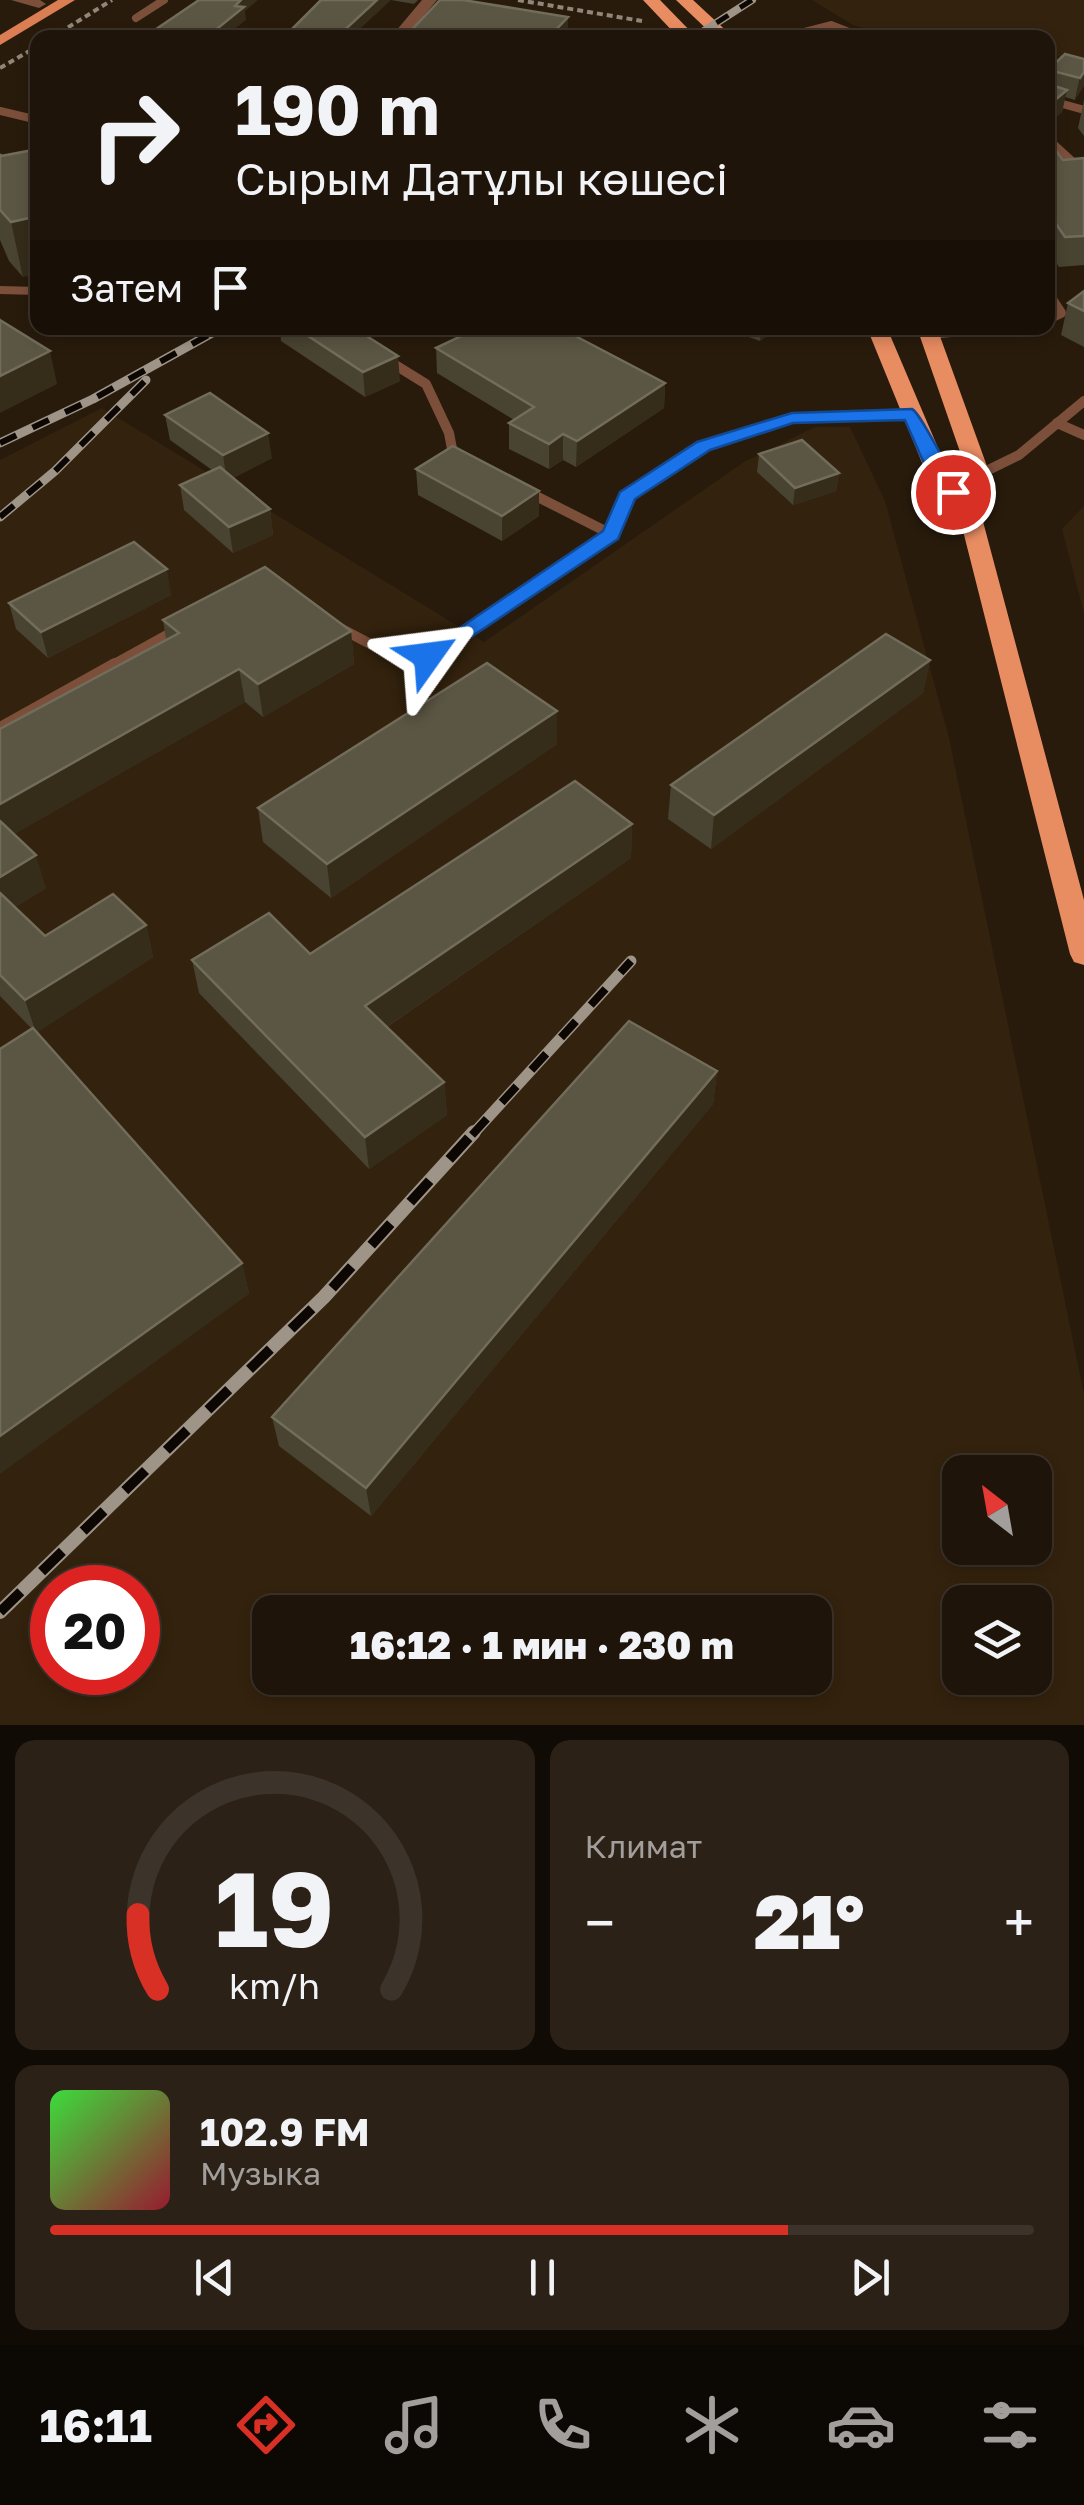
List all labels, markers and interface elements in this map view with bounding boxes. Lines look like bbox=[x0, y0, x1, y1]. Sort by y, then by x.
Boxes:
text: 190 m bbox=[235, 66, 440, 150]
icon: right bbox=[70, 70, 200, 200]
text: Сырым Датұлы көшесі bbox=[235, 151, 728, 205]
icon: arrive bbox=[203, 260, 258, 315]
text: Затем bbox=[70, 265, 183, 310]
pin bbox=[911, 450, 996, 535]
icon: arrive bbox=[926, 465, 981, 520]
position arrow bbox=[376, 604, 480, 708]
north arrow bbox=[942, 1455, 1052, 1565]
map controls bbox=[942, 1455, 1052, 1695]
speed limit sign: 20 bbox=[30, 1565, 160, 1695]
button: layers bbox=[942, 1585, 1052, 1695]
text: 16:12 · 1 мин · 230 m bbox=[350, 1622, 734, 1667]
text: Климат bbox=[585, 1827, 702, 1865]
text: 19 bbox=[215, 1845, 335, 1970]
text: 21° bbox=[754, 1875, 864, 1966]
text: − bbox=[585, 1889, 615, 1955]
text: + bbox=[1004, 1889, 1034, 1955]
text: km/h bbox=[229, 1964, 320, 2007]
text: 102.9 FM bbox=[200, 2109, 370, 2154]
text: Музыка bbox=[200, 2154, 321, 2192]
icon: previous bbox=[187, 2250, 242, 2305]
icon: pause bbox=[515, 2250, 570, 2305]
icon: next bbox=[843, 2250, 898, 2305]
icon: directions bbox=[231, 2390, 301, 2460]
icon: music bbox=[379, 2390, 449, 2460]
icon: phone bbox=[528, 2390, 598, 2460]
icon: climate bbox=[677, 2390, 747, 2460]
icon: car bbox=[826, 2390, 896, 2460]
icon: filters bbox=[975, 2390, 1045, 2460]
text: 16:11 bbox=[39, 2398, 152, 2452]

